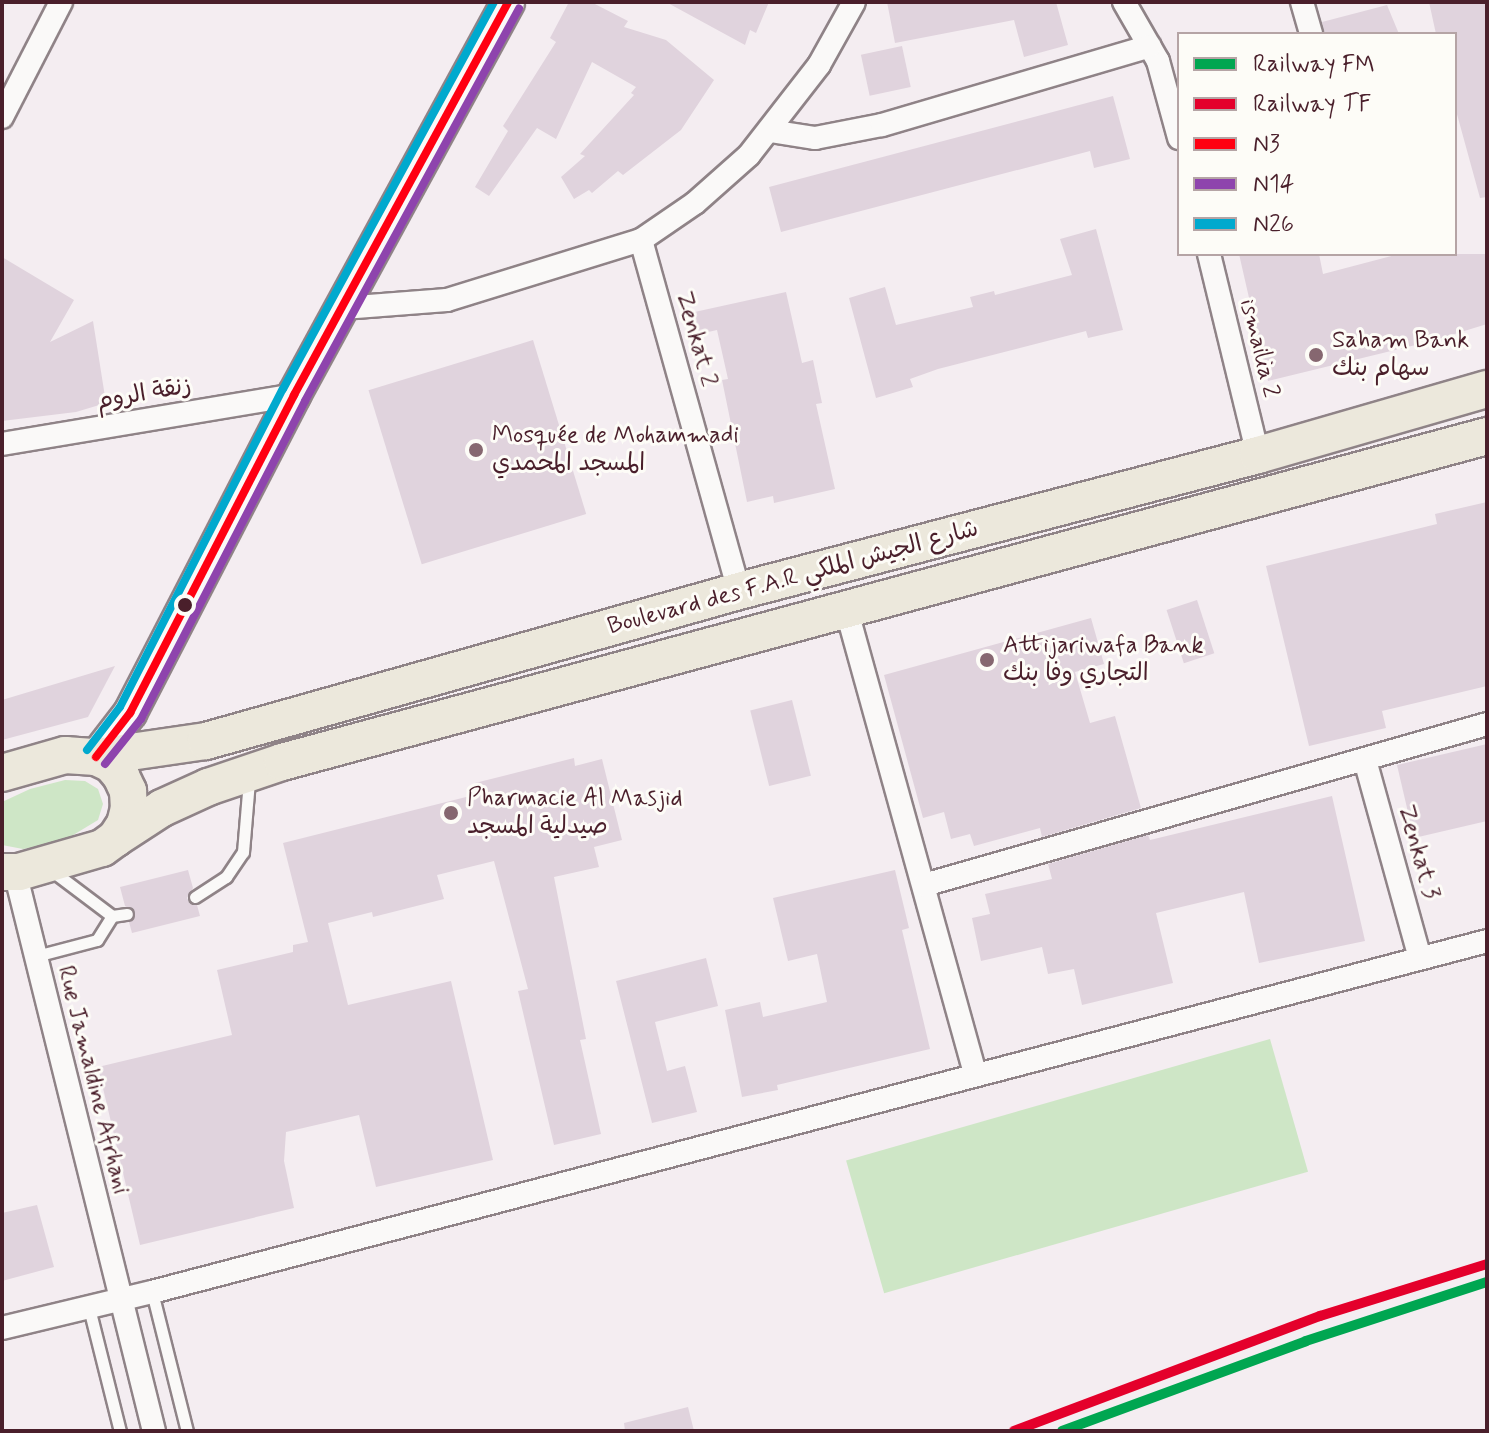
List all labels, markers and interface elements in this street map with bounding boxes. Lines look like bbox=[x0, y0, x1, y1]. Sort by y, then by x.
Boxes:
legend bbox=[1177, 32, 1457, 256]
text: Railway FM bbox=[1253, 49, 1375, 80]
text: Railway TF bbox=[1253, 89, 1371, 120]
text: N3 bbox=[1253, 129, 1280, 160]
text: N14 bbox=[1253, 169, 1294, 200]
text: N26 bbox=[1253, 209, 1294, 240]
street label: Zenkat 2 bbox=[669, 288, 723, 390]
street label: ismailia 2 bbox=[1233, 296, 1285, 400]
place label: Saham Bank سهام بنك bbox=[1332, 327, 1467, 383]
marker: Saham Bank سهام بنك bbox=[1307, 346, 1325, 364]
street label: زنقة الروم bbox=[94, 372, 194, 416]
place label: Mosquée de Mohammadi المسجد المحمدي bbox=[492, 422, 746, 478]
marker: Mosquée de Mohammadi المسجد المحمدي bbox=[467, 441, 485, 459]
street label: Boulevard des F.A.R شارع الجيش الملكي bbox=[605, 515, 981, 641]
unlabelled marker bbox=[177, 597, 193, 613]
place label: Attijariwafa Bank التجاري وفا بنك bbox=[1003, 632, 1197, 688]
marker: Attijariwafa Bank التجاري وفا بنك bbox=[978, 651, 996, 669]
place label: Pharmacie Al Masjid صيدلية المسجد bbox=[467, 785, 679, 841]
street label: Zenkat 3 bbox=[1391, 802, 1445, 902]
marker: Pharmacie Al Masjid صيدلية المسجد bbox=[442, 804, 460, 822]
street label: Rue Jamaldine Afrhani bbox=[51, 964, 135, 1196]

